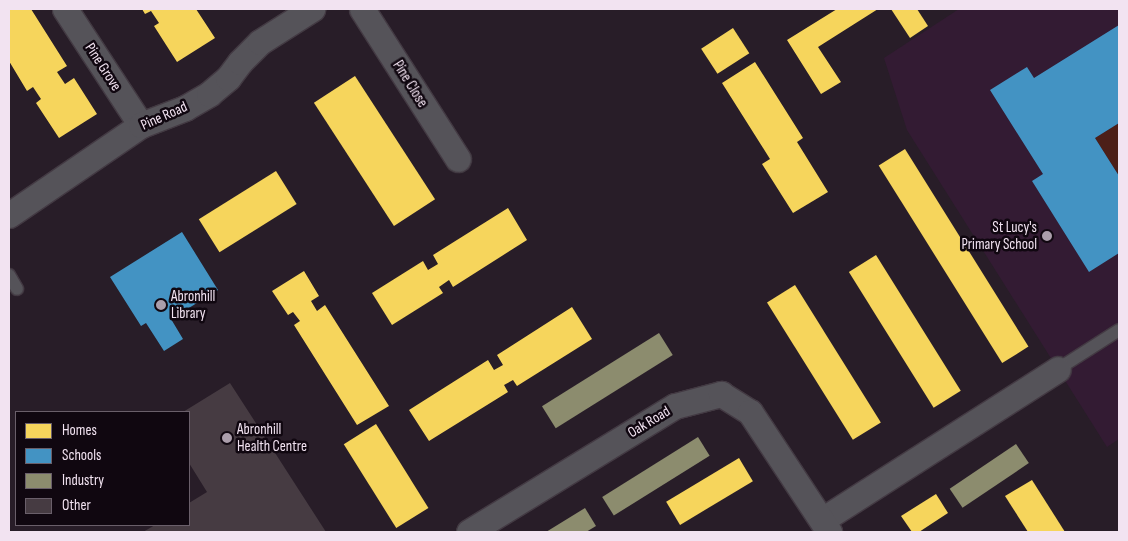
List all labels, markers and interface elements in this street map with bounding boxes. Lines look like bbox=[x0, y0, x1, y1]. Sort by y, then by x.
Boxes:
street label: Pine Grove bbox=[81, 40, 125, 94]
street label: Pine Close bbox=[389, 57, 431, 111]
street label: Pine Road bbox=[138, 98, 190, 134]
place label: St Lucy's Primary School bbox=[961, 218, 1037, 253]
marker: St Lucy's Primary School bbox=[1041, 230, 1053, 242]
place label: Abronhill Library bbox=[171, 287, 215, 322]
marker: Abronhill Library bbox=[155, 299, 167, 311]
street label: Oak Road bbox=[625, 402, 673, 442]
legend bbox=[15, 411, 190, 526]
place label: Abronhill Health Centre bbox=[237, 420, 307, 455]
text: Homes bbox=[62, 421, 97, 440]
marker: Abronhill Health Centre bbox=[221, 432, 233, 444]
text: Schools bbox=[62, 446, 101, 465]
text: Industry bbox=[62, 471, 104, 490]
text: Other bbox=[62, 496, 91, 515]

